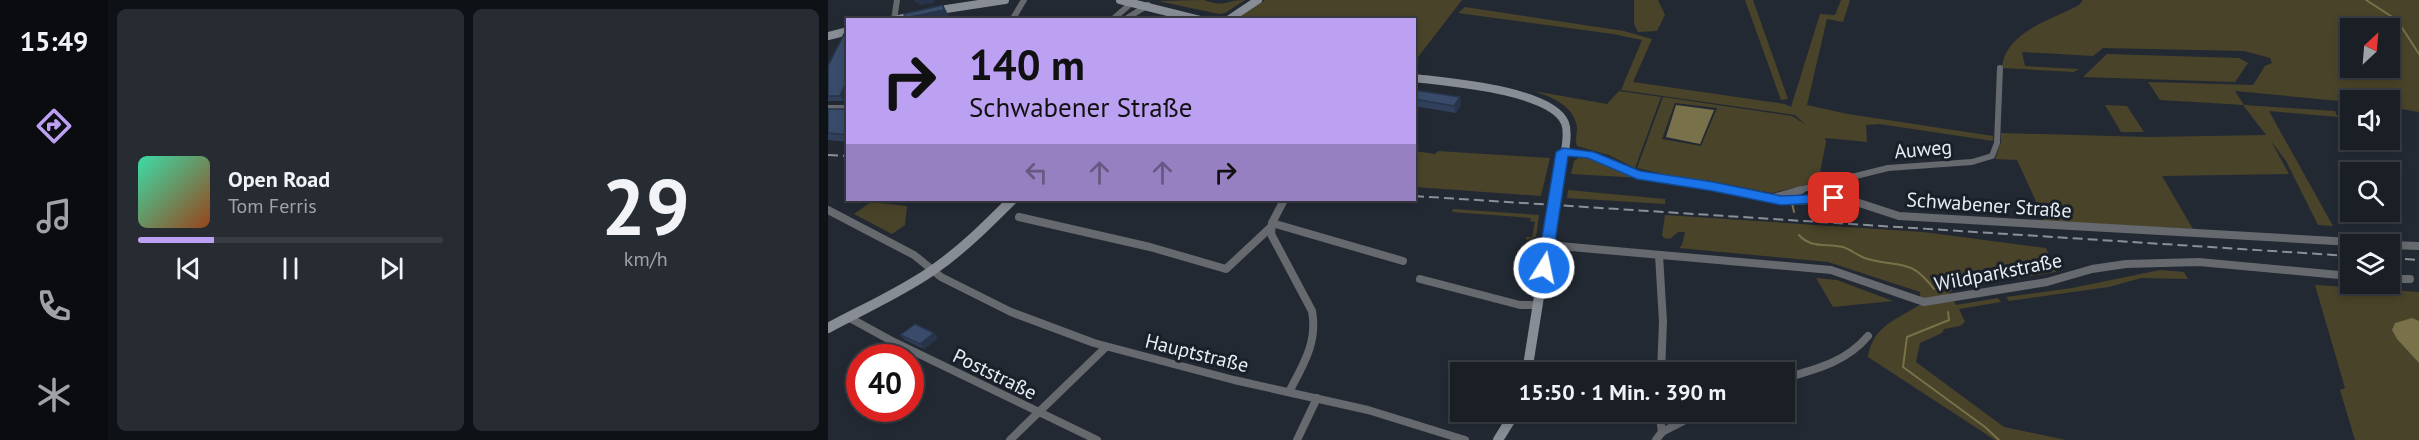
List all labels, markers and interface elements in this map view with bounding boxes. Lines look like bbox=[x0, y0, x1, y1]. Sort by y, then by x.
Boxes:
north arrow bbox=[2340, 18, 2400, 78]
map controls bbox=[2340, 18, 2400, 294]
text: 15:49 bbox=[20, 24, 88, 58]
text: 140 m bbox=[969, 37, 1085, 92]
icon: right bbox=[870, 42, 948, 120]
text: Schwabener Straße bbox=[969, 90, 1192, 124]
button: sound bbox=[2340, 90, 2400, 150]
icon: directions bbox=[33, 105, 75, 147]
street label: Auweg bbox=[1893, 134, 1953, 164]
text: 29 bbox=[602, 156, 690, 257]
icon: left bbox=[1020, 156, 1053, 189]
icon: ahead bbox=[1083, 156, 1116, 189]
icon: ahead bbox=[1146, 156, 1179, 189]
icon: right bbox=[1209, 156, 1242, 189]
button: search bbox=[2340, 162, 2400, 222]
text: Open Road bbox=[228, 165, 330, 193]
pin bbox=[1808, 172, 1859, 223]
icon: arrive bbox=[1817, 181, 1850, 214]
street label: Schwabener Straße bbox=[1906, 186, 2072, 224]
text: Tom Ferris bbox=[228, 193, 317, 219]
icon: music bbox=[33, 195, 75, 237]
button: layers bbox=[2340, 234, 2400, 294]
position arrow bbox=[1512, 236, 1576, 300]
text: km/h bbox=[624, 246, 668, 272]
street label: Wildparkstraße bbox=[1932, 247, 2064, 297]
icon: previous bbox=[172, 252, 205, 285]
icon: pause bbox=[274, 252, 307, 285]
icon: next bbox=[375, 252, 408, 285]
icon: phone bbox=[33, 285, 75, 327]
street label: Hauptstraße bbox=[1143, 328, 1251, 378]
street label: Poststraße bbox=[949, 343, 1041, 405]
speed limit sign: 40 bbox=[846, 344, 924, 422]
icon: climate bbox=[33, 374, 75, 416]
text: 15:50 · 1 Min. · 390 m bbox=[1519, 378, 1726, 406]

